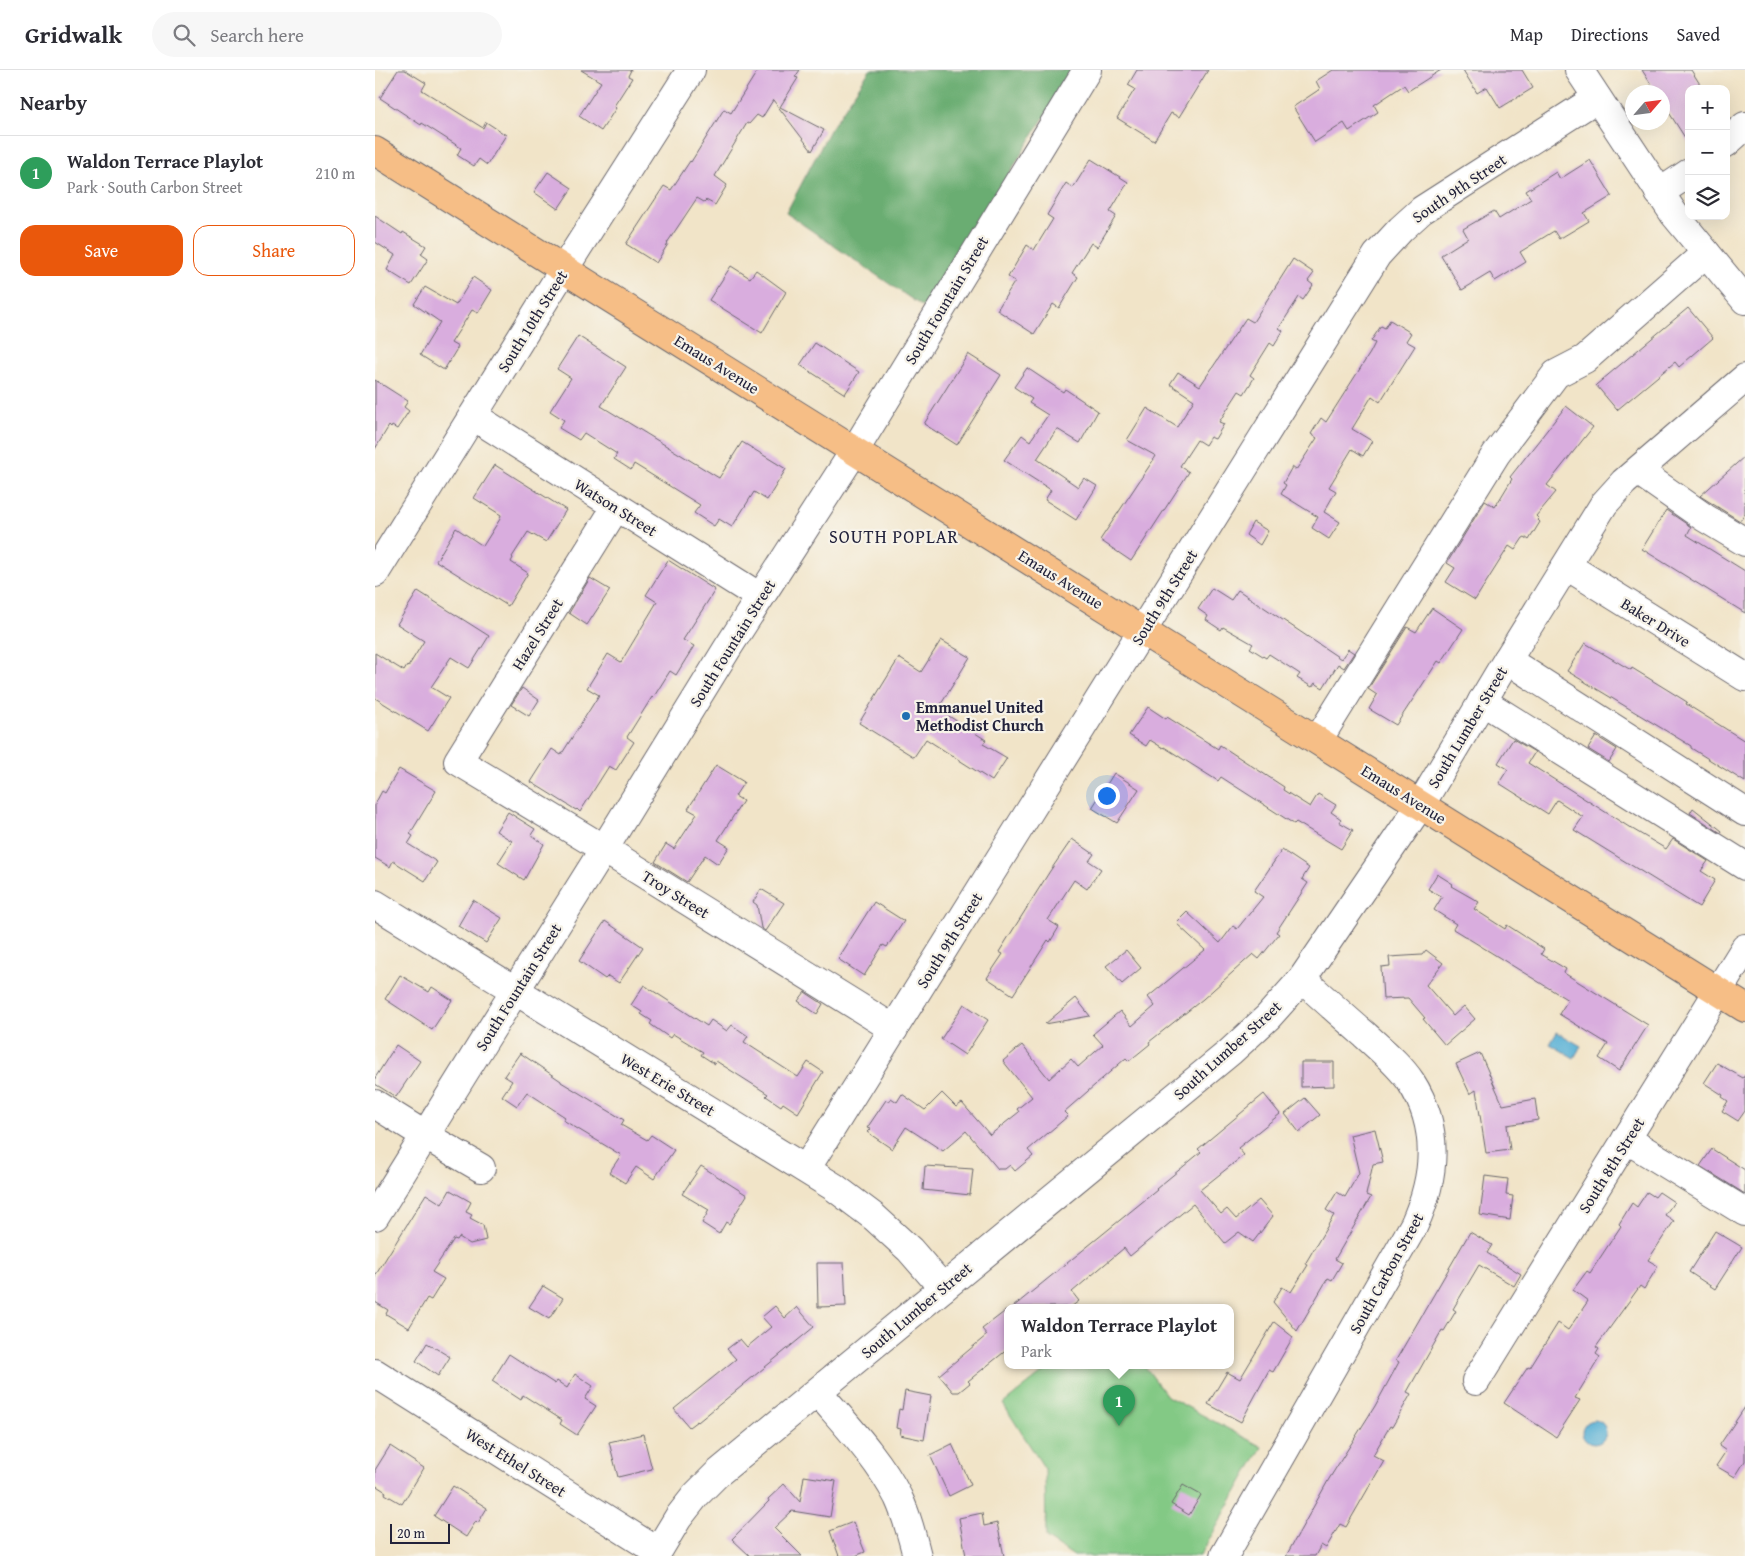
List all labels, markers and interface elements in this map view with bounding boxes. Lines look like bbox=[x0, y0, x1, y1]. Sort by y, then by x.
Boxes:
search box bbox=[152, 12, 502, 57]
text: Gridwalk bbox=[25, 17, 122, 52]
icon: search bbox=[170, 21, 198, 49]
text: Search here bbox=[210, 21, 304, 49]
text: Map bbox=[1510, 21, 1543, 48]
text: Directions bbox=[1571, 21, 1648, 48]
text: Saved bbox=[1676, 21, 1720, 48]
north arrow bbox=[1625, 85, 1670, 130]
map controls bbox=[1685, 85, 1730, 220]
button: + bbox=[1685, 85, 1730, 130]
text: Nearby bbox=[20, 87, 87, 118]
button: − bbox=[1685, 130, 1730, 175]
text: Waldon Terrace Playlot bbox=[67, 147, 263, 175]
street label: South 9th Street bbox=[1407, 147, 1511, 228]
text: 1 bbox=[32, 161, 40, 185]
text: 210 m bbox=[315, 161, 355, 185]
text: Park · South Carbon Street bbox=[67, 175, 243, 199]
button: layers bbox=[1685, 175, 1730, 220]
button: Save bbox=[20, 225, 183, 276]
button: Share bbox=[193, 225, 355, 276]
street label: South Fountain Street bbox=[898, 231, 994, 369]
street label: South 10th Street bbox=[491, 265, 573, 377]
street label: Emaus Avenue bbox=[670, 328, 764, 400]
street label: Watson Street bbox=[570, 472, 662, 542]
district label: SOUTH POPLAR bbox=[829, 523, 959, 550]
street label: Emaus Avenue bbox=[1014, 543, 1108, 615]
street label: South 9th Street bbox=[1125, 544, 1203, 650]
street label: South Fountain Street bbox=[683, 574, 781, 711]
street label: Baker Drive bbox=[1617, 591, 1695, 653]
street label: Hazel Street bbox=[505, 593, 569, 675]
street label: South Lumber Street bbox=[1421, 661, 1513, 793]
place label: Emmanuel United Methodist Church bbox=[916, 695, 1044, 737]
marker: Emmanuel United Methodist Church bbox=[900, 710, 912, 722]
street label: Emaus Avenue bbox=[1357, 758, 1451, 830]
your location bbox=[1094, 783, 1120, 809]
street label: Troy Street bbox=[638, 864, 715, 924]
street label: South 9th Street bbox=[910, 887, 988, 993]
street label: South Fountain Street bbox=[469, 918, 567, 1055]
street label: South Lumber Street bbox=[1167, 994, 1287, 1105]
street label: West Erie Street bbox=[616, 1046, 720, 1122]
street label: South 8th Street bbox=[1572, 1112, 1650, 1218]
street label: South Carbon Street bbox=[1343, 1208, 1429, 1338]
street label: South Lumber Street bbox=[855, 1256, 977, 1364]
popup bbox=[1004, 1304, 1234, 1369]
text: Waldon Terrace Playlot bbox=[1021, 1311, 1217, 1339]
text: Park bbox=[1021, 1339, 1052, 1363]
pin: 1 bbox=[1103, 1385, 1135, 1426]
street label: West Ethel Street bbox=[461, 1421, 571, 1503]
scale bar bbox=[390, 1521, 450, 1544]
text: 20 m bbox=[397, 1523, 425, 1543]

